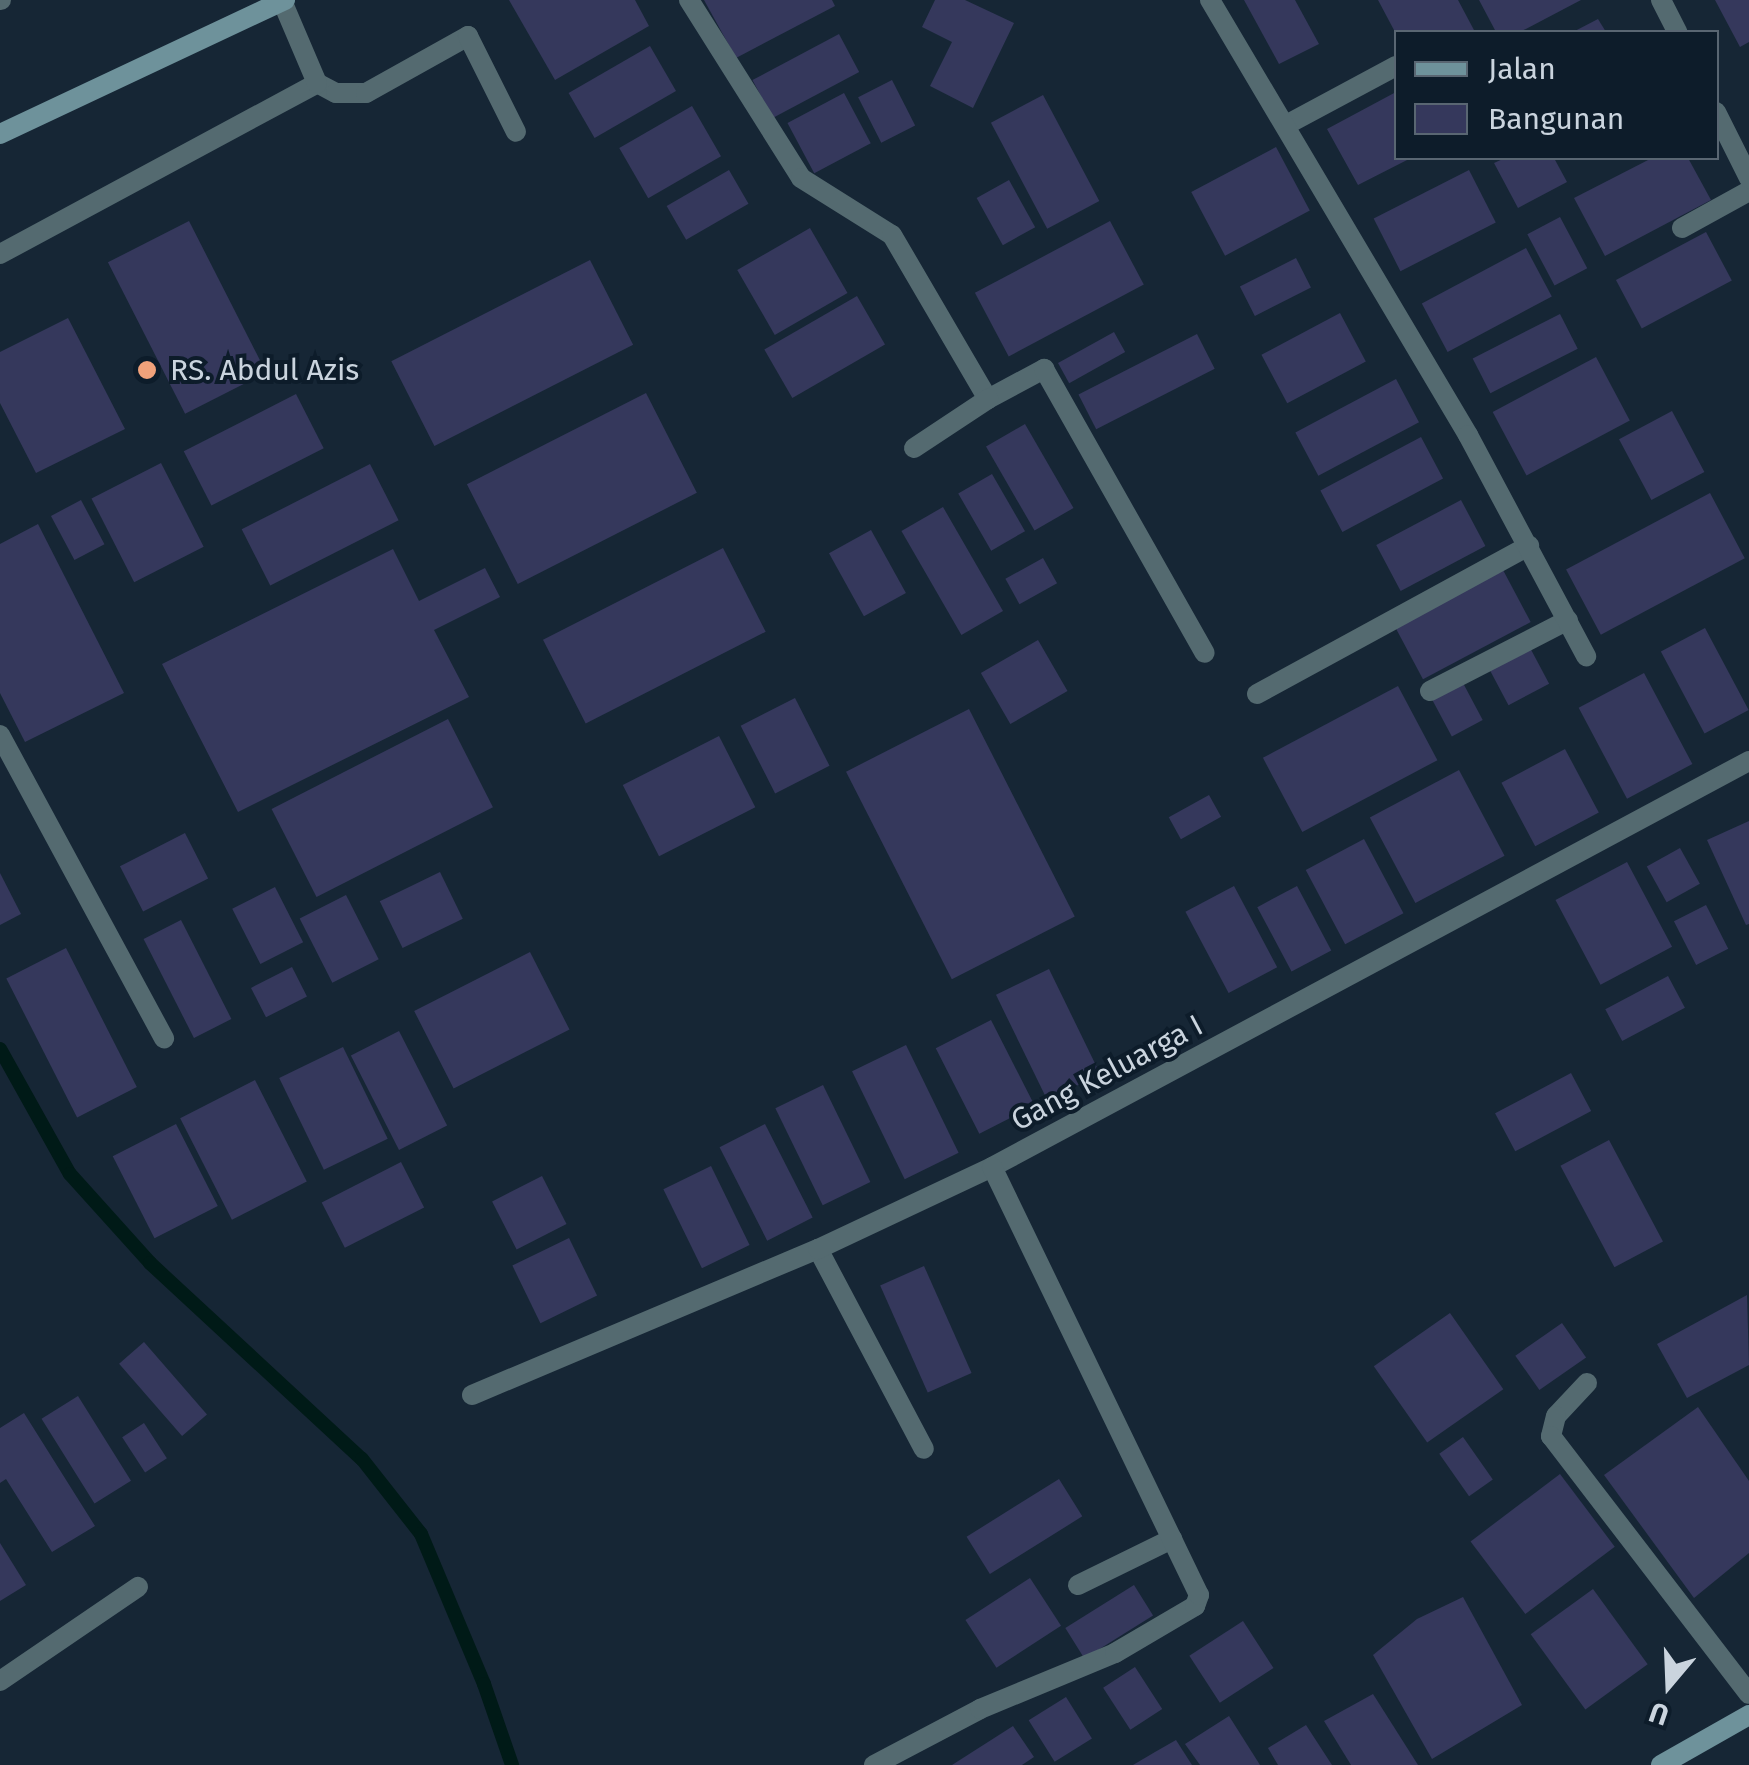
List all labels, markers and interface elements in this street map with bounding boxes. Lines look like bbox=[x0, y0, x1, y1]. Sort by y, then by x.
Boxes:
legend bbox=[1394, 30, 1719, 160]
text: Jalan bbox=[1488, 51, 1556, 87]
text: Bangunan bbox=[1488, 101, 1624, 137]
place label: RS. Abdul Azis bbox=[170, 352, 359, 388]
marker: RS. Abdul Azis bbox=[134, 357, 160, 383]
street label: Gang Keluarga I bbox=[1005, 1007, 1209, 1139]
north arrow bbox=[1619, 1635, 1719, 1735]
text: U bbox=[1645, 1695, 1673, 1732]

